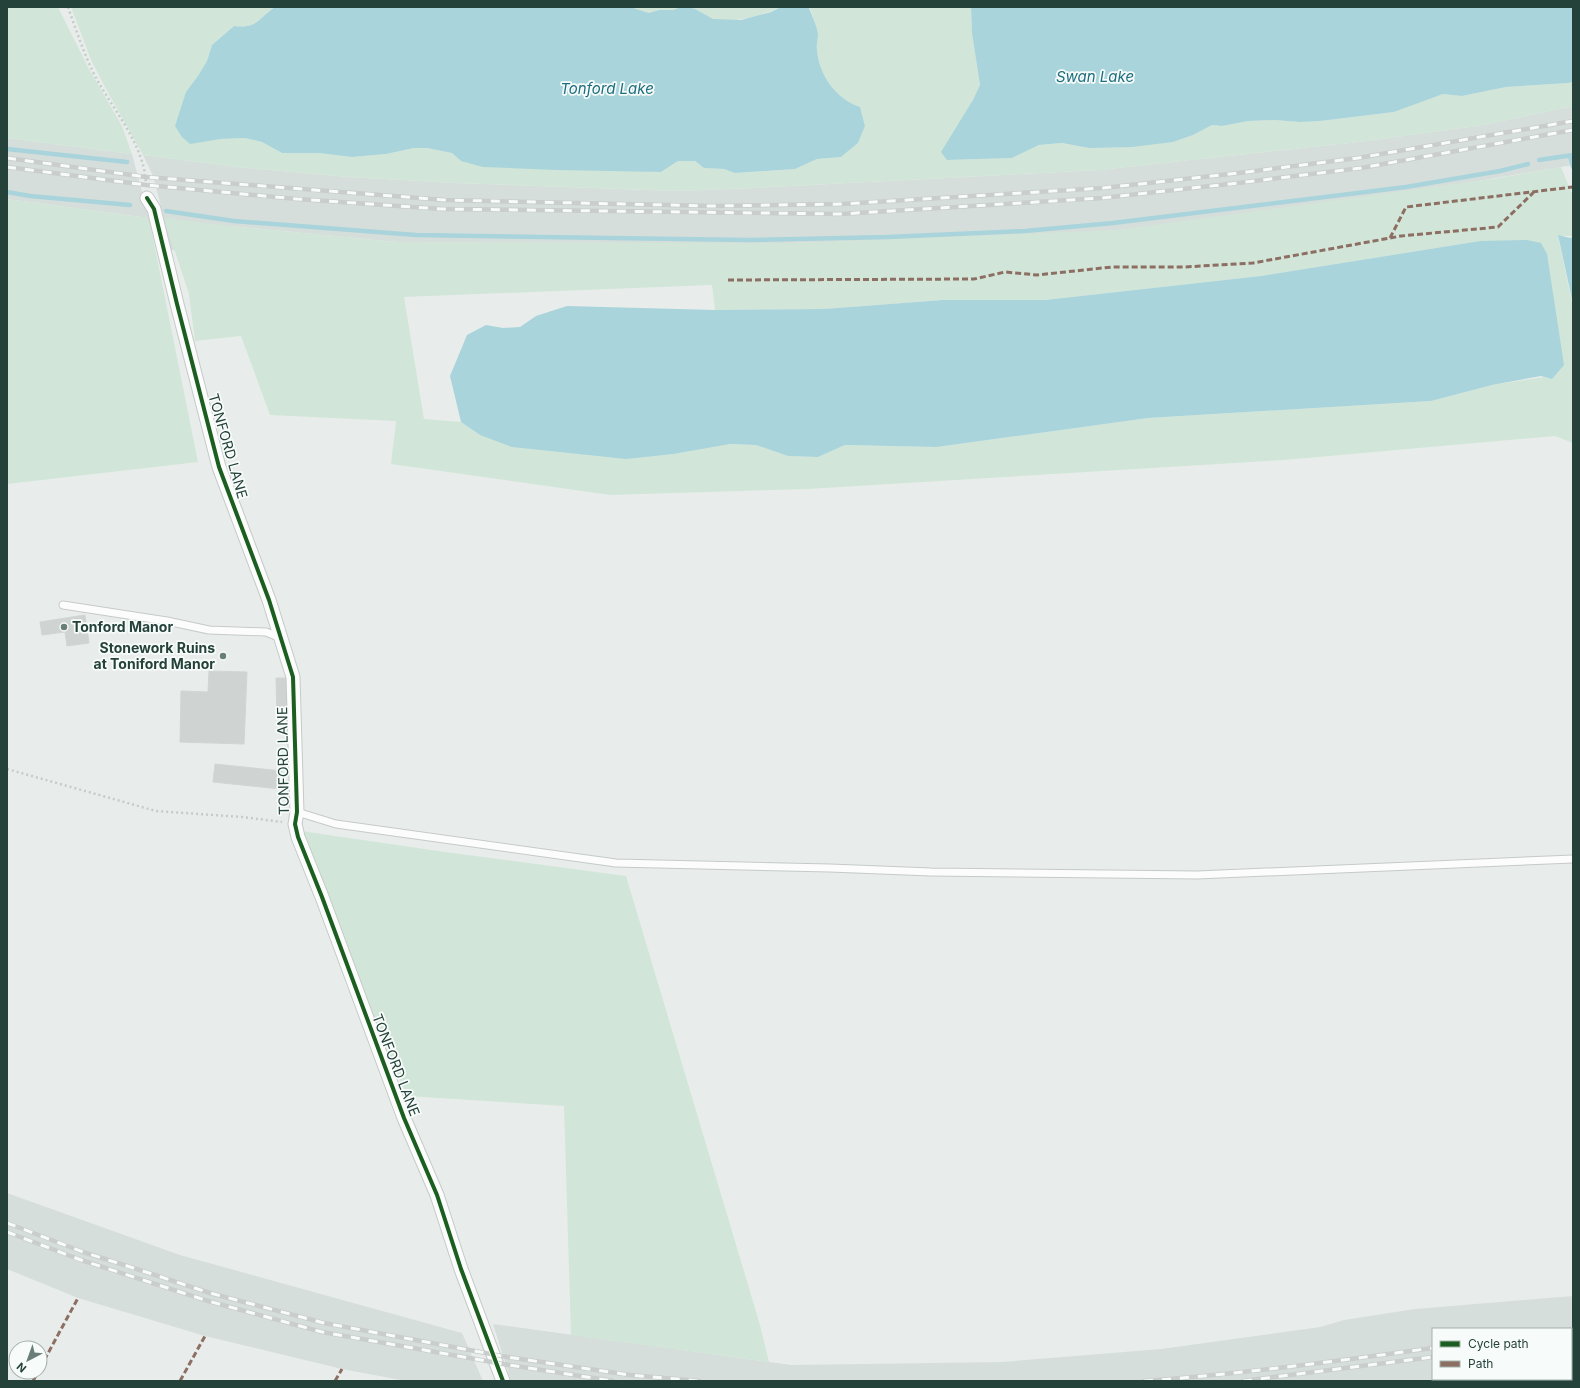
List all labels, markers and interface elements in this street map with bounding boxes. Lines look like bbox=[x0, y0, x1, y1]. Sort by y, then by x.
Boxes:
water label: Swan Lake bbox=[1056, 67, 1134, 86]
water label: Tonford Lake bbox=[560, 79, 654, 98]
street label: TONFORD LANE bbox=[205, 391, 252, 500]
place label: Tonford Manor bbox=[72, 618, 173, 635]
marker: Tonford Manor bbox=[59, 622, 69, 632]
place label: Stonework Ruins at Toniford Manor bbox=[94, 639, 215, 672]
marker: Stonework Ruins at Toniford Manor bbox=[218, 651, 228, 661]
street label: TONFORD LANE bbox=[273, 707, 292, 815]
street label: TONFORD LANE bbox=[369, 1011, 424, 1118]
legend bbox=[1432, 1328, 1572, 1380]
text: Cycle path bbox=[1468, 1336, 1529, 1351]
north arrow bbox=[8, 1340, 48, 1380]
text: Path bbox=[1468, 1356, 1493, 1371]
text: N bbox=[14, 1360, 29, 1376]

